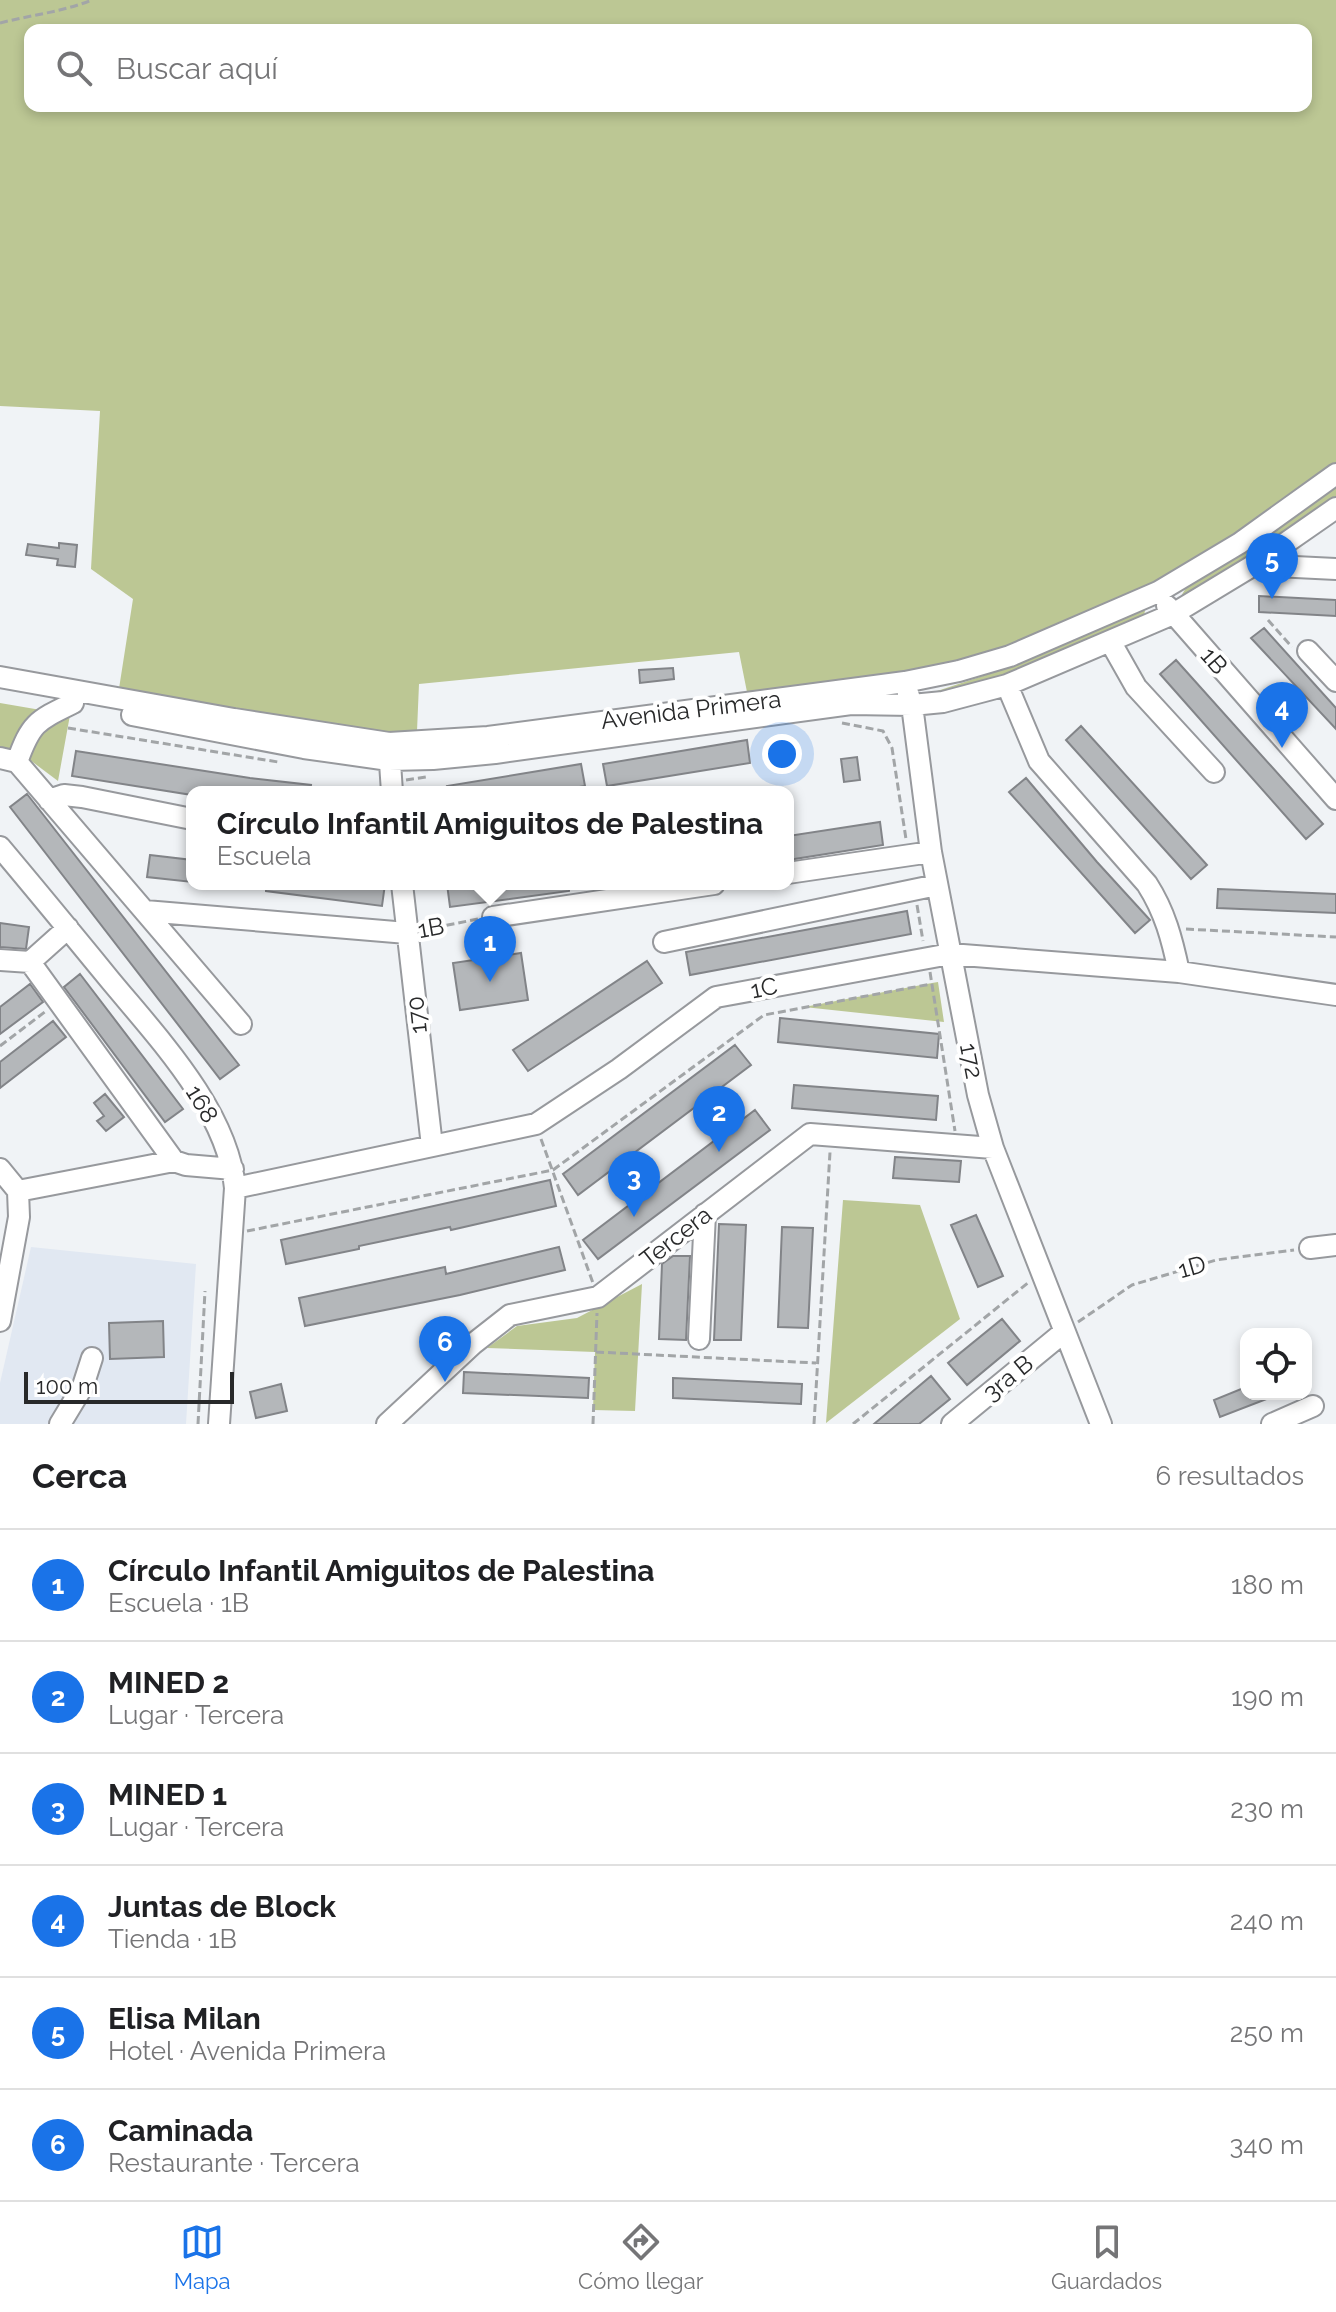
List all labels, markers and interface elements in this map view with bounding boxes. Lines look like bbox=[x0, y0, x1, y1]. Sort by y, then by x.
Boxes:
search box bbox=[24, 24, 1312, 112]
icon: search bbox=[52, 46, 96, 90]
text: Buscar aquí bbox=[116, 51, 278, 86]
pin: 5 bbox=[1246, 533, 1298, 599]
street label: 1B bbox=[1195, 641, 1234, 680]
pin: 4 bbox=[1256, 682, 1308, 748]
street label: Avenida Primera bbox=[599, 684, 783, 735]
your location bbox=[762, 734, 802, 774]
popup bbox=[186, 786, 794, 890]
text: Círculo Infantil Amiguitos de Palestina bbox=[217, 806, 763, 841]
text: Escuela bbox=[217, 841, 311, 871]
street label: 1B bbox=[415, 911, 446, 944]
pin: 1 bbox=[464, 916, 516, 982]
street label: 1C bbox=[748, 971, 780, 1004]
street label: 170 bbox=[400, 995, 433, 1035]
street label: 172 bbox=[954, 1041, 989, 1081]
street label: 168 bbox=[180, 1080, 225, 1128]
pin: 2 bbox=[693, 1086, 745, 1152]
pin: 3 bbox=[608, 1151, 660, 1217]
street label: Tercera bbox=[634, 1200, 717, 1273]
street label: 1D bbox=[1175, 1249, 1209, 1284]
pin: 6 bbox=[419, 1316, 471, 1382]
map controls bbox=[1240, 1328, 1312, 1400]
button: locate bbox=[1240, 1328, 1312, 1400]
street label: 3ra B bbox=[977, 1349, 1039, 1407]
scale bar bbox=[24, 1368, 234, 1404]
text: 100 m bbox=[36, 1373, 98, 1399]
text: Cerca bbox=[32, 1456, 127, 1496]
text: 6 resultados bbox=[1156, 1461, 1304, 1491]
text: Círculo Infantil Amiguitos de Palestina bbox=[108, 1553, 654, 1588]
text: 1 bbox=[52, 1570, 64, 1600]
text: 180 m bbox=[1231, 1570, 1304, 1600]
text: Escuela · 1B bbox=[108, 1588, 249, 1618]
text: MINED 2 bbox=[108, 1665, 229, 1700]
text: 2 bbox=[51, 1682, 65, 1712]
text: 190 m bbox=[1231, 1682, 1304, 1712]
text: Lugar · Tercera bbox=[108, 1700, 284, 1730]
text: MINED 1 bbox=[108, 1777, 227, 1812]
text: 3 bbox=[51, 1794, 65, 1824]
text: 230 m bbox=[1230, 1794, 1304, 1824]
text: Lugar · Tercera bbox=[108, 1812, 284, 1842]
text: Juntas de Block bbox=[108, 1889, 336, 1924]
text: 4 bbox=[51, 1906, 65, 1936]
text: 240 m bbox=[1230, 1906, 1304, 1936]
text: Tienda · 1B bbox=[108, 1924, 237, 1954]
text: Elisa Milan bbox=[108, 2001, 261, 2036]
text: 5 bbox=[51, 2018, 65, 2048]
text: 250 m bbox=[1230, 2018, 1304, 2048]
text: Hotel · Avenida Primera bbox=[108, 2036, 386, 2066]
text: Caminada bbox=[108, 2113, 253, 2148]
text: 6 bbox=[50, 2130, 66, 2160]
text: 340 m bbox=[1229, 2130, 1304, 2160]
text: Restaurante · Tercera bbox=[108, 2148, 360, 2178]
tab: Mapa bbox=[174, 2220, 231, 2294]
tab: Cómo llegar bbox=[578, 2220, 703, 2294]
tab: Guardados bbox=[1051, 2220, 1162, 2294]

